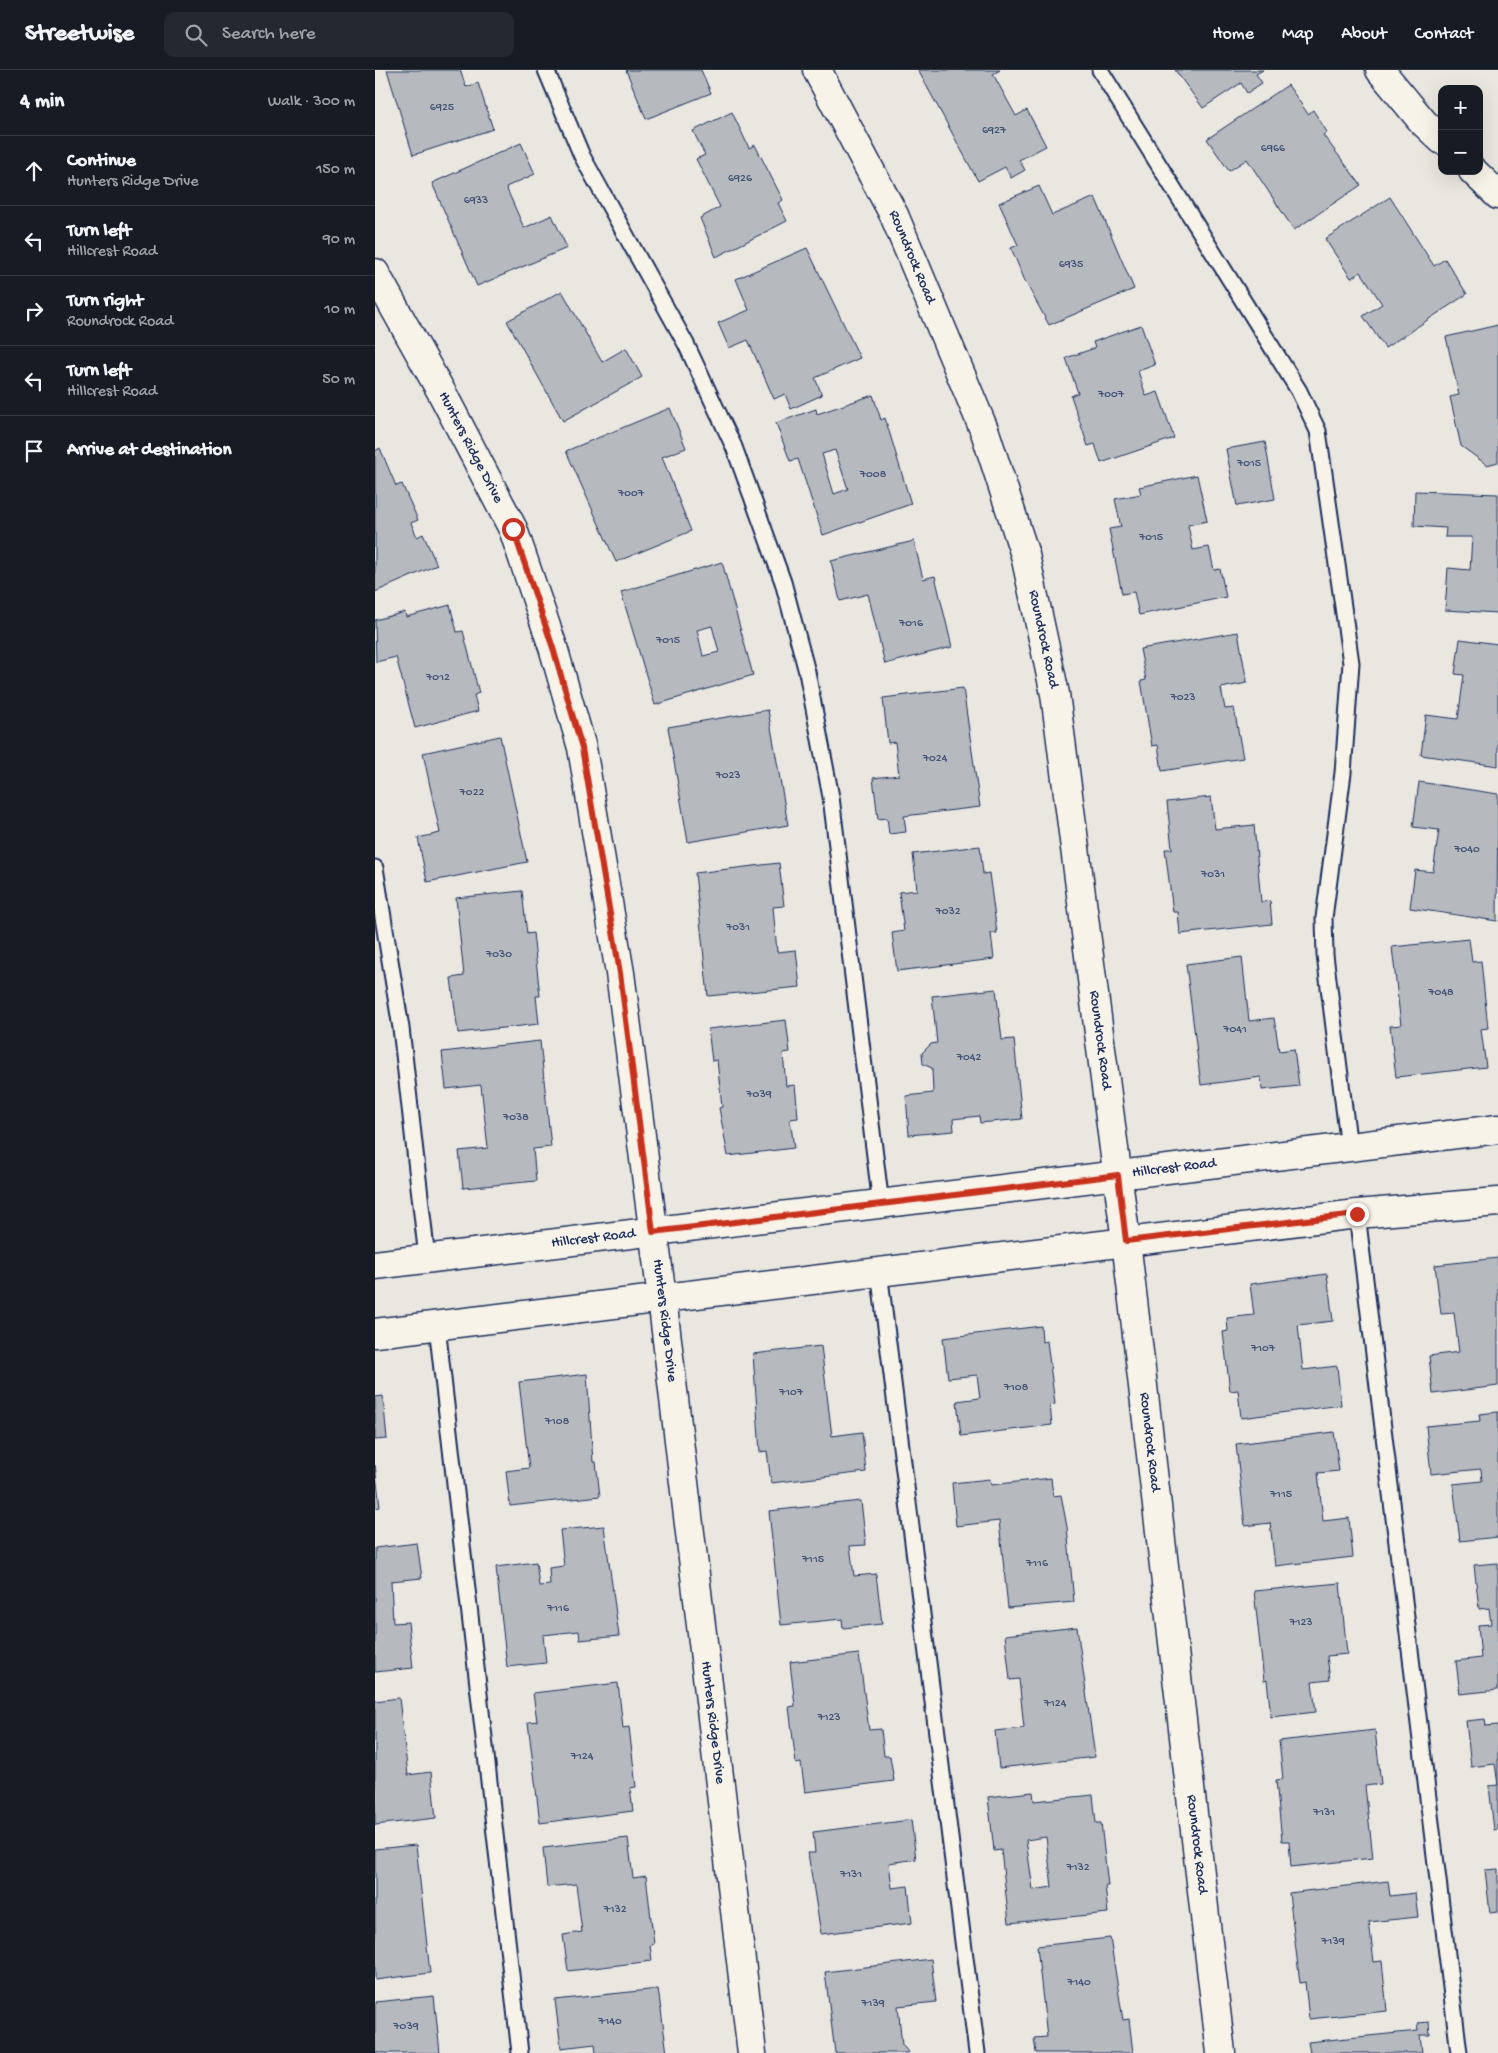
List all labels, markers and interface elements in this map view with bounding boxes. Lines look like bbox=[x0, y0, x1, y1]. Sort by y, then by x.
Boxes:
search box bbox=[164, 12, 514, 57]
text: Streetwise bbox=[25, 20, 134, 49]
icon: search bbox=[182, 21, 210, 49]
text: Search here bbox=[222, 23, 316, 46]
text: Home bbox=[1212, 24, 1254, 45]
text: Map bbox=[1282, 24, 1313, 45]
text: About bbox=[1341, 24, 1387, 45]
text: Contact bbox=[1415, 24, 1473, 45]
map controls bbox=[1438, 85, 1483, 175]
button: + bbox=[1438, 85, 1483, 130]
text: 4 min bbox=[20, 90, 64, 115]
text: Walk · 300 m bbox=[268, 93, 355, 112]
house number: 6925 bbox=[430, 101, 454, 115]
house number: 6927 bbox=[982, 124, 1007, 138]
button: − bbox=[1438, 130, 1483, 175]
house number: 6966 bbox=[1261, 142, 1286, 156]
text: Continue bbox=[67, 150, 136, 173]
icon: ahead bbox=[20, 157, 48, 185]
text: 150 m bbox=[316, 161, 355, 180]
house number: 6926 bbox=[728, 172, 753, 186]
text: Hunters Ridge Drive bbox=[67, 173, 199, 192]
house number: 6933 bbox=[464, 194, 488, 208]
street label: Roundrock Road bbox=[884, 207, 940, 308]
text: Turn left bbox=[67, 220, 131, 243]
icon: left bbox=[20, 227, 48, 255]
text: 90 m bbox=[323, 231, 355, 250]
text: Hillcrest Road bbox=[67, 243, 157, 262]
house number: 6935 bbox=[1059, 258, 1083, 272]
text: Turn right bbox=[67, 290, 143, 313]
icon: right bbox=[20, 297, 48, 325]
text: 10 m bbox=[324, 301, 355, 320]
text: Roundrock Road bbox=[67, 313, 173, 332]
text: Turn left bbox=[67, 360, 131, 383]
icon: left bbox=[20, 367, 48, 395]
text: 50 m bbox=[322, 371, 355, 390]
text: Hillcrest Road bbox=[67, 383, 157, 402]
house number: 7007 bbox=[1097, 388, 1125, 402]
street label: Hunters Ridge Drive bbox=[434, 389, 507, 507]
icon: arrive bbox=[20, 437, 48, 465]
text: Arrive at destination bbox=[67, 439, 231, 462]
house number: 7015 bbox=[1236, 457, 1261, 471]
house number: 7008 bbox=[859, 468, 887, 482]
house number: 7007 bbox=[617, 487, 645, 501]
route start bbox=[502, 518, 525, 541]
house number: 7015 bbox=[1138, 531, 1163, 545]
street label: Roundrock Road bbox=[1024, 589, 1063, 691]
house number: 7016 bbox=[898, 617, 924, 631]
house number: 7015 bbox=[655, 634, 680, 648]
house number: 7012 bbox=[425, 671, 450, 685]
house number: 7023 bbox=[1169, 691, 1196, 705]
house number: 7024 bbox=[922, 752, 948, 766]
house number: 7023 bbox=[714, 769, 741, 783]
house number: 7022 bbox=[459, 786, 485, 800]
house number: 7040 bbox=[1453, 843, 1480, 857]
house number: 7031 bbox=[1200, 868, 1225, 882]
house number: 7032 bbox=[934, 905, 961, 919]
house number: 7031 bbox=[725, 921, 750, 935]
house number: 7030 bbox=[485, 948, 512, 962]
house number: 7048 bbox=[1427, 986, 1454, 1000]
street label: Roundrock Road bbox=[1085, 989, 1115, 1092]
house number: 7041 bbox=[1222, 1023, 1247, 1037]
house number: 7042 bbox=[956, 1051, 981, 1065]
house number: 7039 bbox=[745, 1088, 772, 1102]
house number: 7038 bbox=[502, 1111, 529, 1125]
street label: Hillcrest Road bbox=[1131, 1154, 1218, 1182]
route end bbox=[1346, 1203, 1369, 1226]
street label: Hillcrest Road bbox=[550, 1224, 638, 1253]
street label: Hunters Ridge Drive bbox=[648, 1258, 681, 1383]
house number: 7107 bbox=[1250, 1342, 1276, 1356]
house number: 7108 bbox=[1003, 1381, 1029, 1395]
house number: 7107 bbox=[778, 1386, 804, 1400]
street label: Roundrock Road bbox=[1135, 1391, 1164, 1494]
house number: 7108 bbox=[544, 1415, 570, 1429]
house number: 7115 bbox=[1269, 1488, 1292, 1502]
house number: 7115 bbox=[801, 1553, 824, 1567]
house number: 7116 bbox=[1025, 1557, 1049, 1571]
house number: 7116 bbox=[546, 1602, 570, 1616]
house number: 7123 bbox=[1288, 1616, 1313, 1630]
street label: Hunters Ridge Drive bbox=[696, 1660, 729, 1785]
house number: 7124 bbox=[1043, 1697, 1067, 1711]
house number: 7123 bbox=[816, 1711, 841, 1725]
house number: 7124 bbox=[570, 1750, 594, 1764]
street label: Roundrock Road bbox=[1182, 1794, 1211, 1896]
house number: 7131 bbox=[1312, 1806, 1335, 1820]
house number: 7132 bbox=[1065, 1861, 1090, 1875]
house number: 7131 bbox=[839, 1868, 862, 1882]
house number: 7132 bbox=[602, 1903, 627, 1917]
house number: 7139 bbox=[1320, 1935, 1345, 1949]
house number: 7140 bbox=[1066, 1976, 1091, 1990]
house number: 7139 bbox=[860, 1997, 885, 2011]
house number: 7140 bbox=[597, 2015, 622, 2029]
house number: 7039 bbox=[392, 2020, 419, 2034]

